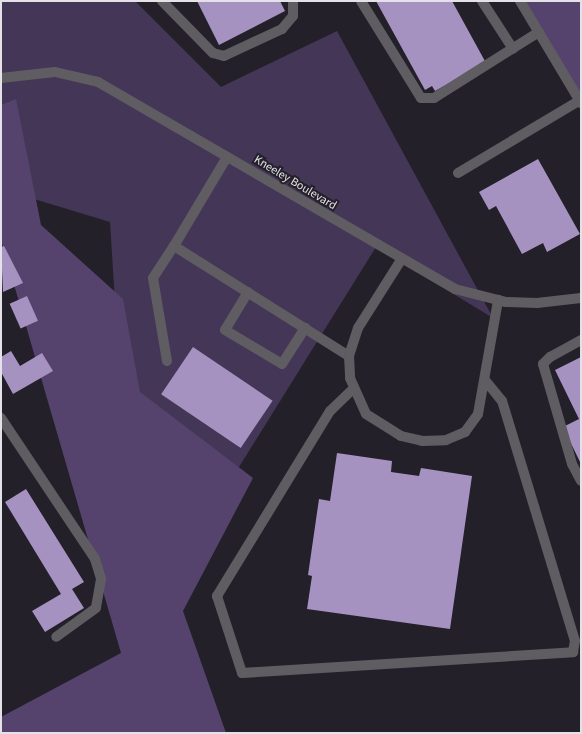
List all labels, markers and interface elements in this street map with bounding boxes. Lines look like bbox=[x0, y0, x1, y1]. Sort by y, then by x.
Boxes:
street label: Kneeley Boulevard bbox=[251, 153, 339, 213]

